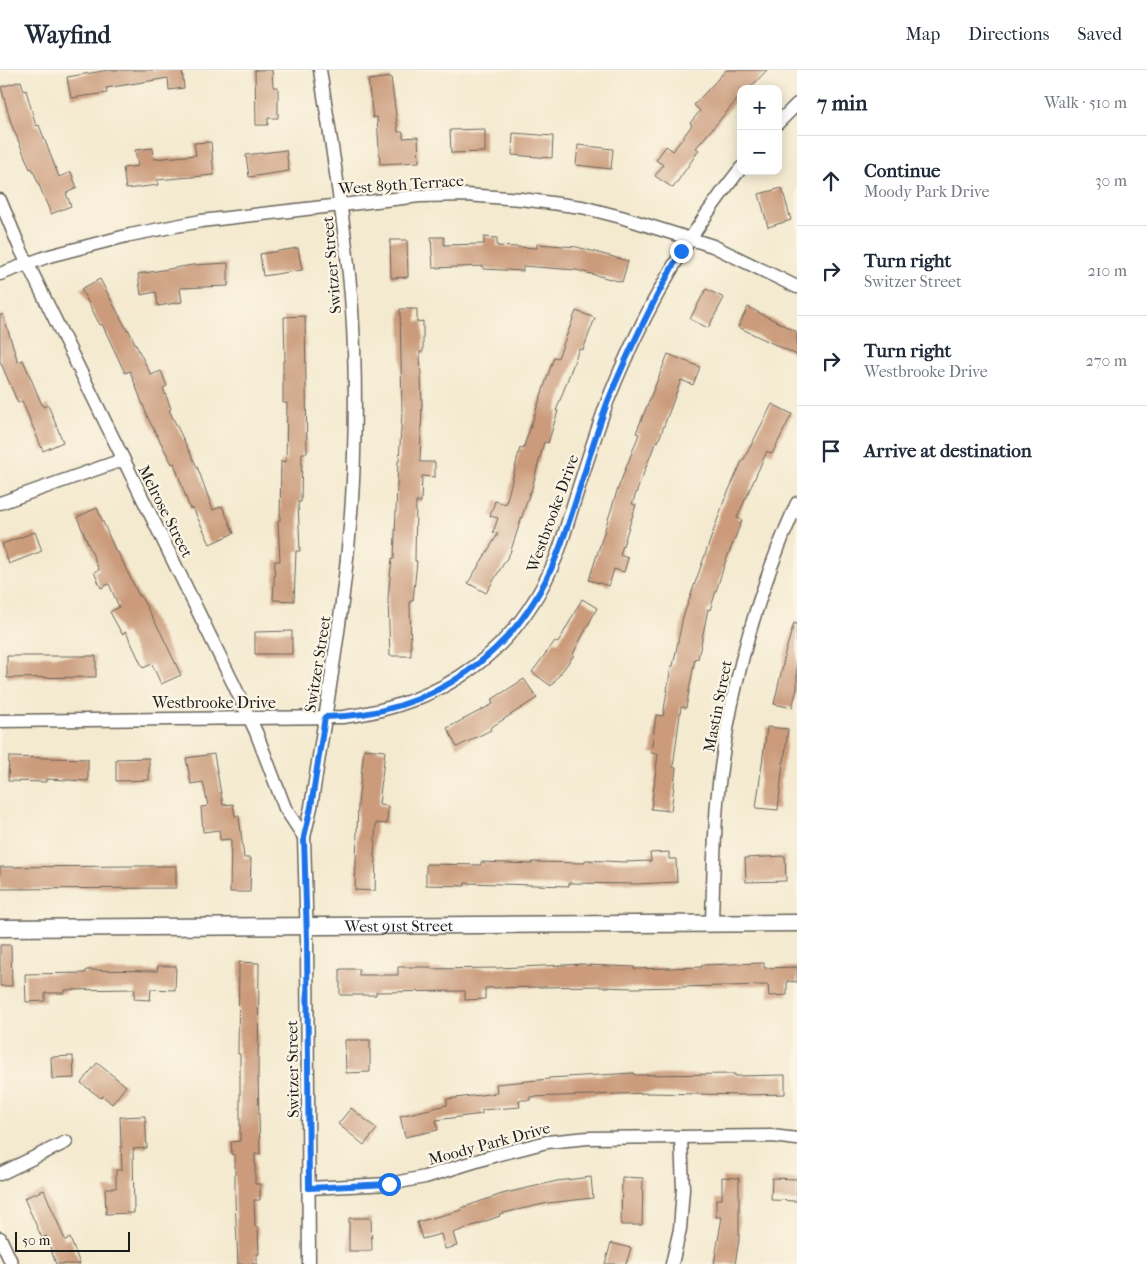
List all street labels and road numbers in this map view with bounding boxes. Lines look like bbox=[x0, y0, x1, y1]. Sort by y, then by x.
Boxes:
street label: West 89th Terrace bbox=[337, 171, 464, 198]
street label: Switzer Street bbox=[318, 215, 345, 314]
street label: Westbrooke Drive bbox=[522, 452, 583, 575]
street label: Melrose Street bbox=[134, 462, 197, 561]
street label: Switzer Street bbox=[300, 614, 335, 714]
street label: Mastin Street bbox=[699, 658, 736, 754]
street label: Westbrooke Drive bbox=[151, 693, 276, 712]
street label: West 91st Street bbox=[343, 916, 454, 936]
street label: Switzer Street bbox=[282, 1020, 303, 1118]
street label: Moody Park Drive bbox=[426, 1118, 552, 1169]

